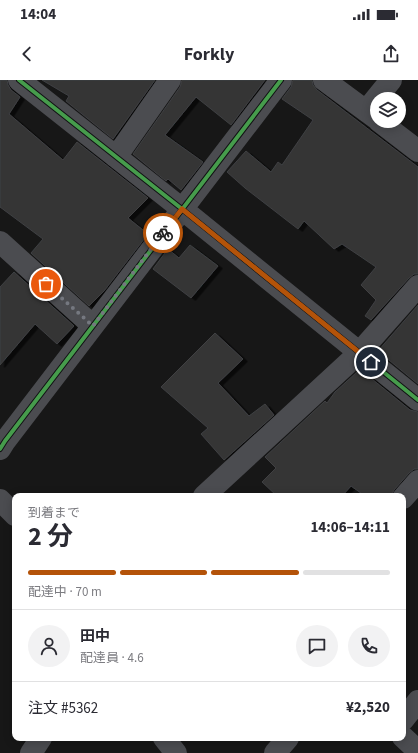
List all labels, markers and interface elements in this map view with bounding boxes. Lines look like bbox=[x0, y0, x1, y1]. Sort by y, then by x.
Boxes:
text: 14:04 bbox=[20, 4, 56, 25]
text: Forkly bbox=[184, 42, 234, 67]
icon: back bbox=[16, 43, 38, 65]
icon: share bbox=[380, 43, 402, 65]
map controls bbox=[370, 92, 406, 128]
button: layers bbox=[370, 92, 406, 128]
courier bbox=[143, 213, 183, 253]
icon: bike bbox=[152, 222, 174, 244]
pin bbox=[29, 267, 63, 301]
icon: bag bbox=[35, 273, 57, 295]
pin bbox=[354, 345, 388, 379]
icon: home bbox=[360, 351, 382, 373]
text: 到着まで bbox=[28, 504, 80, 522]
text: 14:06–14:11 bbox=[310, 517, 390, 538]
text: 2 分 bbox=[28, 518, 73, 555]
text: 配達中 · 70 m bbox=[28, 583, 102, 601]
button: person bbox=[28, 625, 70, 667]
button: chat bbox=[296, 625, 338, 667]
button: phone bbox=[348, 625, 390, 667]
text: 田中 bbox=[80, 626, 110, 647]
text: 配達員 · 4.6 bbox=[80, 649, 144, 667]
text: ¥2,520 bbox=[346, 697, 390, 718]
text: 注文 #5362 bbox=[28, 698, 98, 719]

